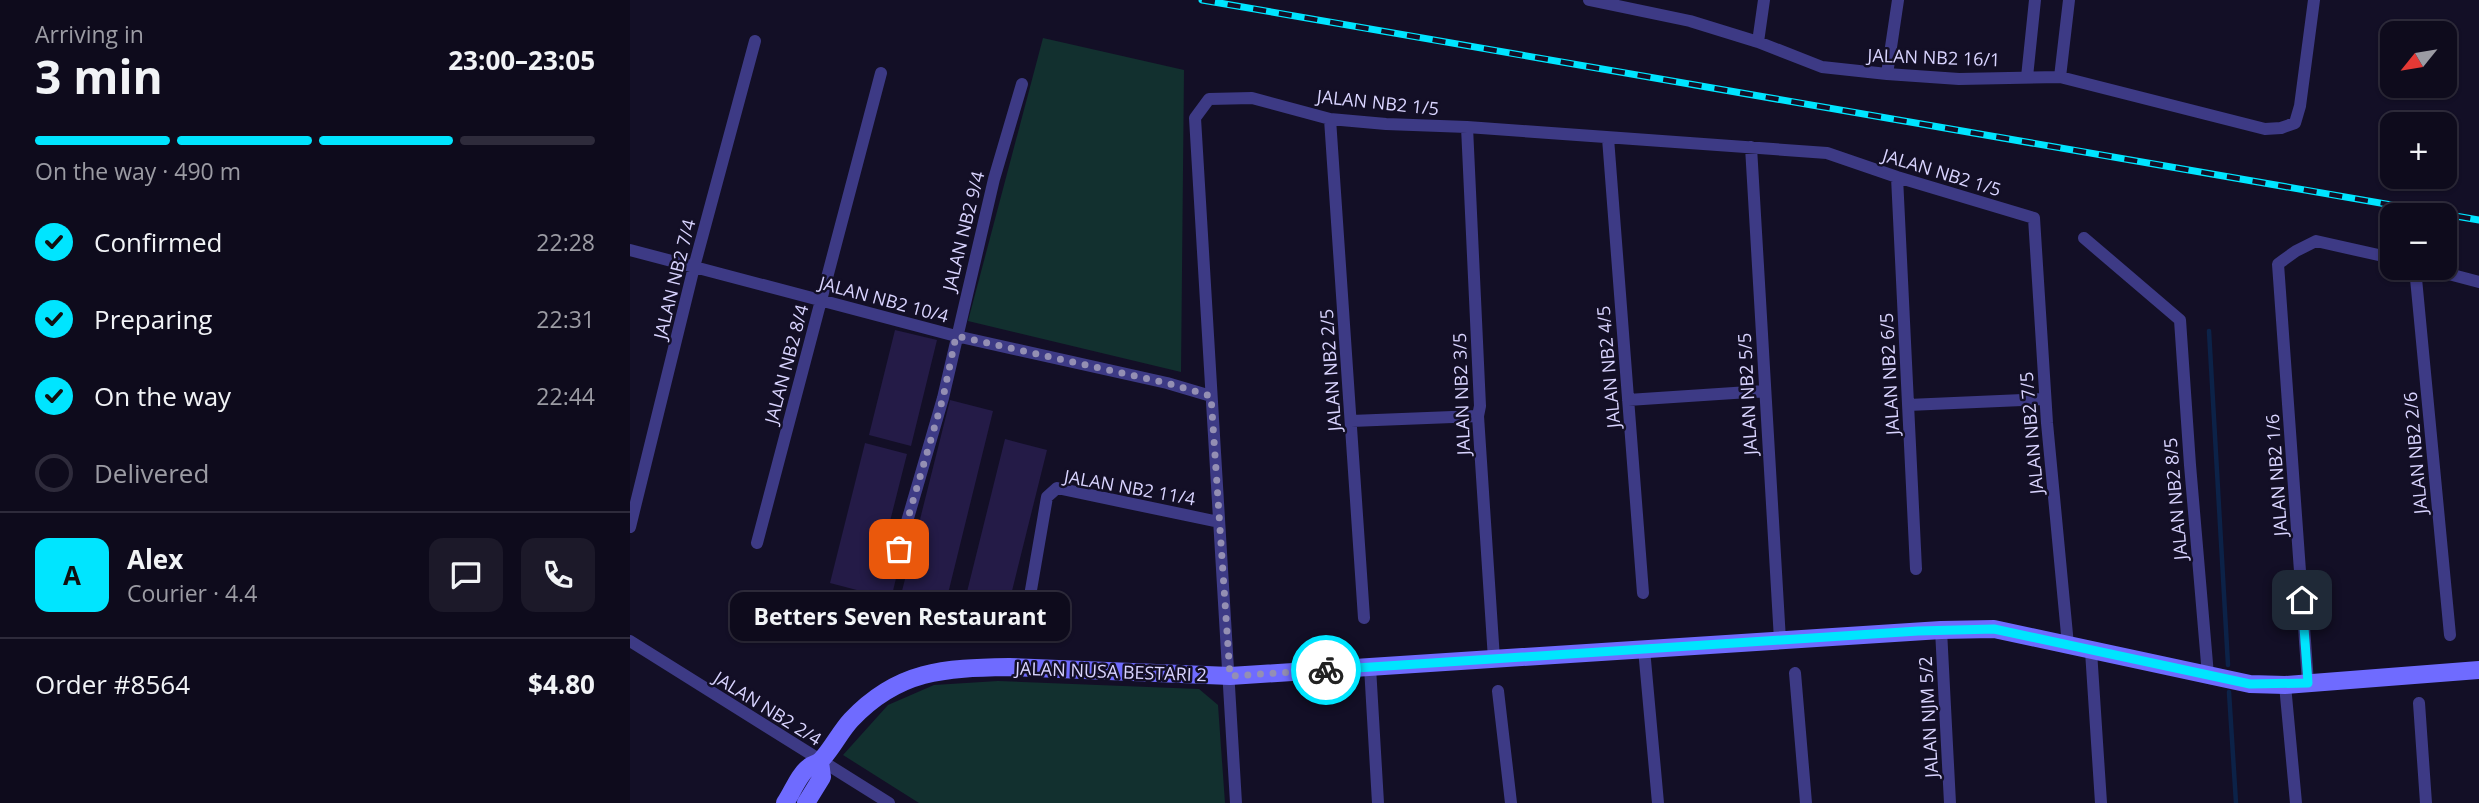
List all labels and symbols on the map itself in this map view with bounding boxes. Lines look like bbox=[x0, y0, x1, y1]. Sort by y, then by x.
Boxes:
north arrow bbox=[2380, 21, 2457, 98]
street label: JALAN NB2 16/1 bbox=[1865, 43, 2001, 71]
street label: JALAN NB2 1/5 bbox=[1314, 83, 1440, 120]
street label: JALAN NB2 1/5 bbox=[1878, 142, 2004, 201]
street label: JALAN NB2 9/4 bbox=[936, 169, 989, 295]
street label: JALAN NB2 7/4 bbox=[647, 217, 700, 343]
street label: JALAN NB2 10/4 bbox=[815, 270, 951, 328]
street label: JALAN NB2 8/4 bbox=[758, 302, 813, 428]
street label: JALAN NB2 4/5 bbox=[1591, 305, 1625, 431]
street label: JALAN NB2 2/5 bbox=[1314, 308, 1346, 434]
street label: JALAN NB2 6/5 bbox=[1874, 312, 1904, 438]
street label: JALAN NB2 3/5 bbox=[1447, 332, 1475, 458]
street label: JALAN NB2 5/5 bbox=[1732, 332, 1762, 458]
street label: JALAN NB2 7/5 bbox=[2014, 371, 2048, 497]
street label: JALAN NB2 2/6 bbox=[2398, 391, 2432, 517]
street label: JALAN NB2 1/6 bbox=[2260, 413, 2292, 539]
street label: JALAN NB2 8/5 bbox=[2158, 437, 2192, 563]
street label: JALAN NB2 11/4 bbox=[1061, 463, 1198, 510]
pin bbox=[869, 519, 929, 579]
pin bbox=[2272, 570, 2332, 630]
callout: Betters Seven Restaurant bbox=[729, 591, 1069, 640]
courier bbox=[1291, 635, 1361, 705]
street label: JALAN NUSA BESTARI 2 bbox=[1013, 656, 1207, 686]
street label: JALAN NJM 5/2 bbox=[1913, 656, 1943, 780]
street label: JALAN NB2 2/4 bbox=[708, 664, 826, 751]

